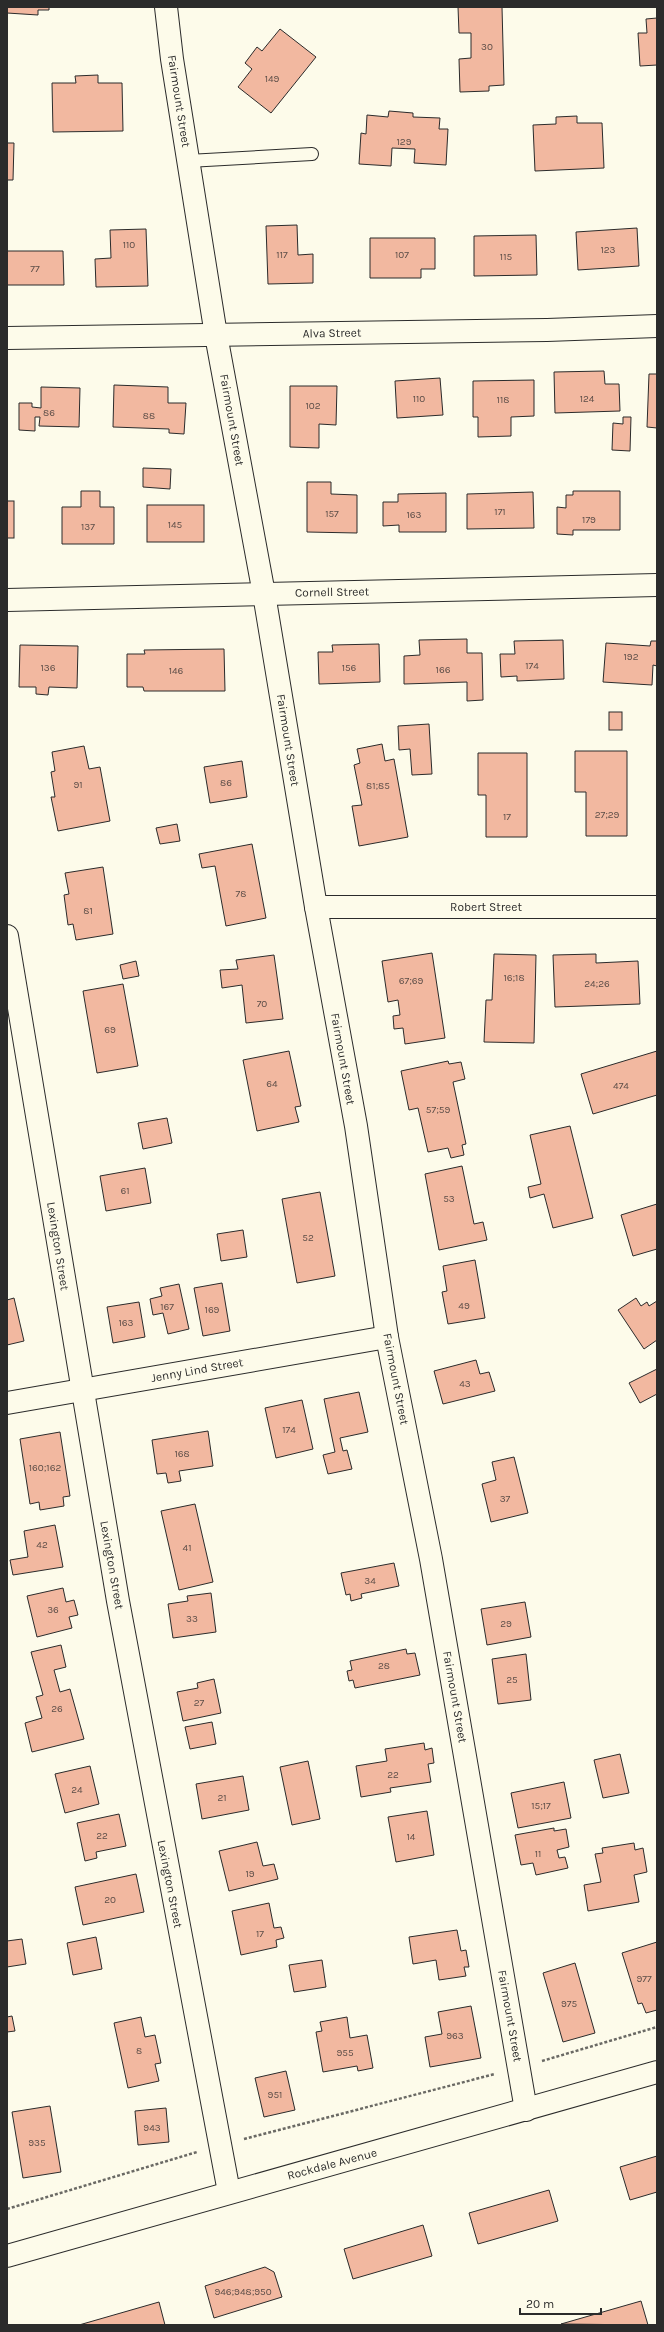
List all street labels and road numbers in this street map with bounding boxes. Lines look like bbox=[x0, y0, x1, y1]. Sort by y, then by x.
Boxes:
street label: Fairmount Street bbox=[165, 54, 193, 149]
street label: Alva Street bbox=[303, 325, 362, 341]
street label: Fairmount Street bbox=[217, 373, 247, 468]
street label: Cornell Street bbox=[295, 584, 370, 600]
street label: Fairmount Street bbox=[274, 693, 302, 788]
street label: Robert Street bbox=[450, 900, 522, 914]
street label: Fairmount Street bbox=[328, 1012, 358, 1107]
street label: Lexington Street bbox=[44, 1201, 72, 1292]
street label: Fairmount Street bbox=[380, 1332, 412, 1427]
street label: Jenny Lind Street bbox=[150, 1355, 245, 1385]
street label: Lexington Street bbox=[97, 1520, 127, 1611]
street label: Fairmount Street bbox=[440, 1650, 470, 1745]
street label: Lexington Street bbox=[155, 1839, 186, 1930]
street label: Fairmount Street bbox=[495, 1969, 525, 2064]
street label: Rockdale Avenue bbox=[286, 2145, 378, 2183]

